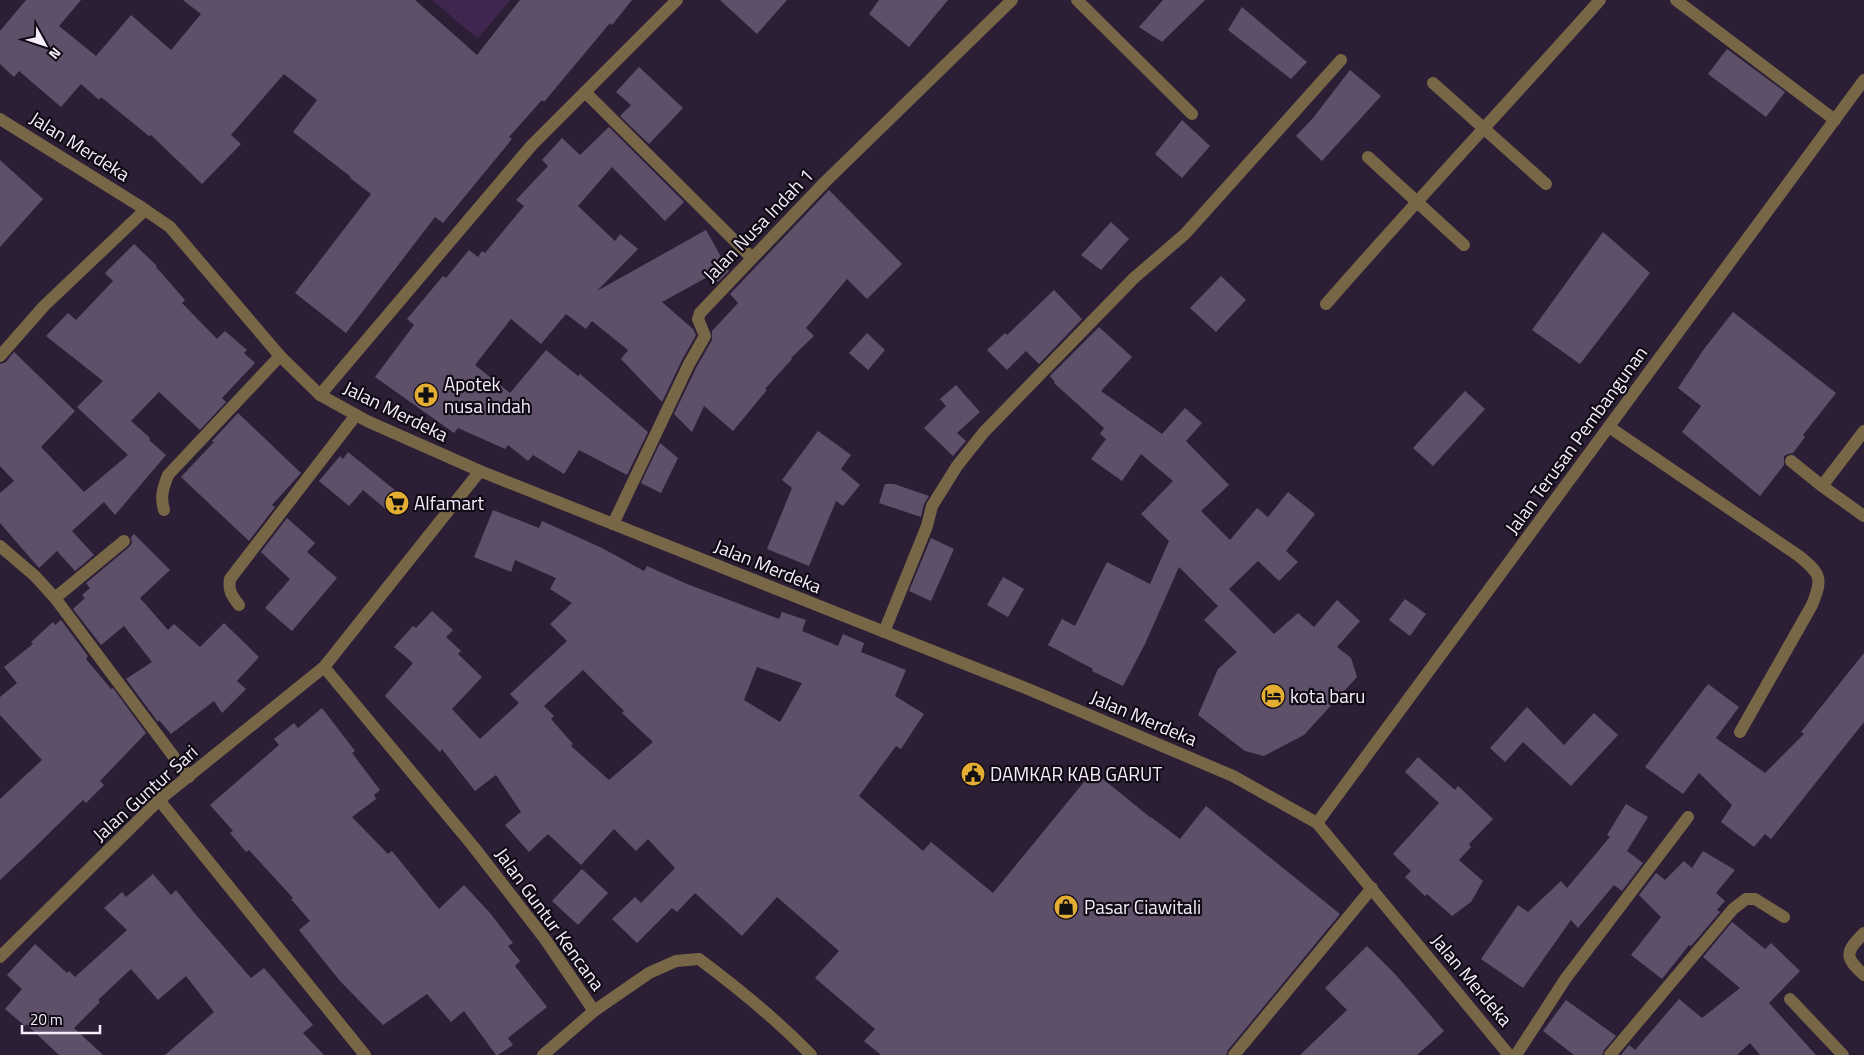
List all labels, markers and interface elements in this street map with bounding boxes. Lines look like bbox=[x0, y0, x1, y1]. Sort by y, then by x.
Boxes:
north arrow bbox=[20, 20, 70, 70]
text: N bbox=[44, 43, 67, 64]
street label: Jalan Merdeka bbox=[25, 103, 136, 188]
street label: Jalan Nusa Indah 1 bbox=[696, 161, 820, 288]
street label: Jalan Terusan Pembangunan bbox=[1497, 339, 1654, 540]
place label: Apotek nusa indah bbox=[444, 369, 531, 420]
street label: Jalan Merdeka bbox=[339, 373, 454, 449]
pharmacy icon: Apotek nusa indah bbox=[413, 382, 439, 408]
place label: Alfamart bbox=[414, 488, 484, 517]
supermarket icon: Alfamart bbox=[384, 490, 410, 516]
street label: Jalan Merdeka bbox=[710, 531, 827, 600]
place label: kota baru bbox=[1290, 681, 1365, 710]
street label: Jalan Merdeka bbox=[1086, 682, 1202, 753]
hotel icon: kota baru bbox=[1260, 683, 1286, 709]
street label: Jalan Guntur Sari bbox=[85, 737, 204, 848]
place label: DAMKAR KAB GARUT bbox=[990, 759, 1162, 788]
public building icon: DAMKAR KAB GARUT bbox=[960, 761, 986, 787]
street label: Jalan Guntur Kencana bbox=[489, 841, 613, 997]
place label: Pasar Ciawitali bbox=[1084, 892, 1201, 921]
shop icon: Pasar Ciawitali bbox=[1053, 894, 1079, 920]
street label: Jalan Merdeka bbox=[1425, 927, 1520, 1033]
scale bar bbox=[22, 1002, 100, 1034]
text: 20 m bbox=[30, 1008, 63, 1031]

